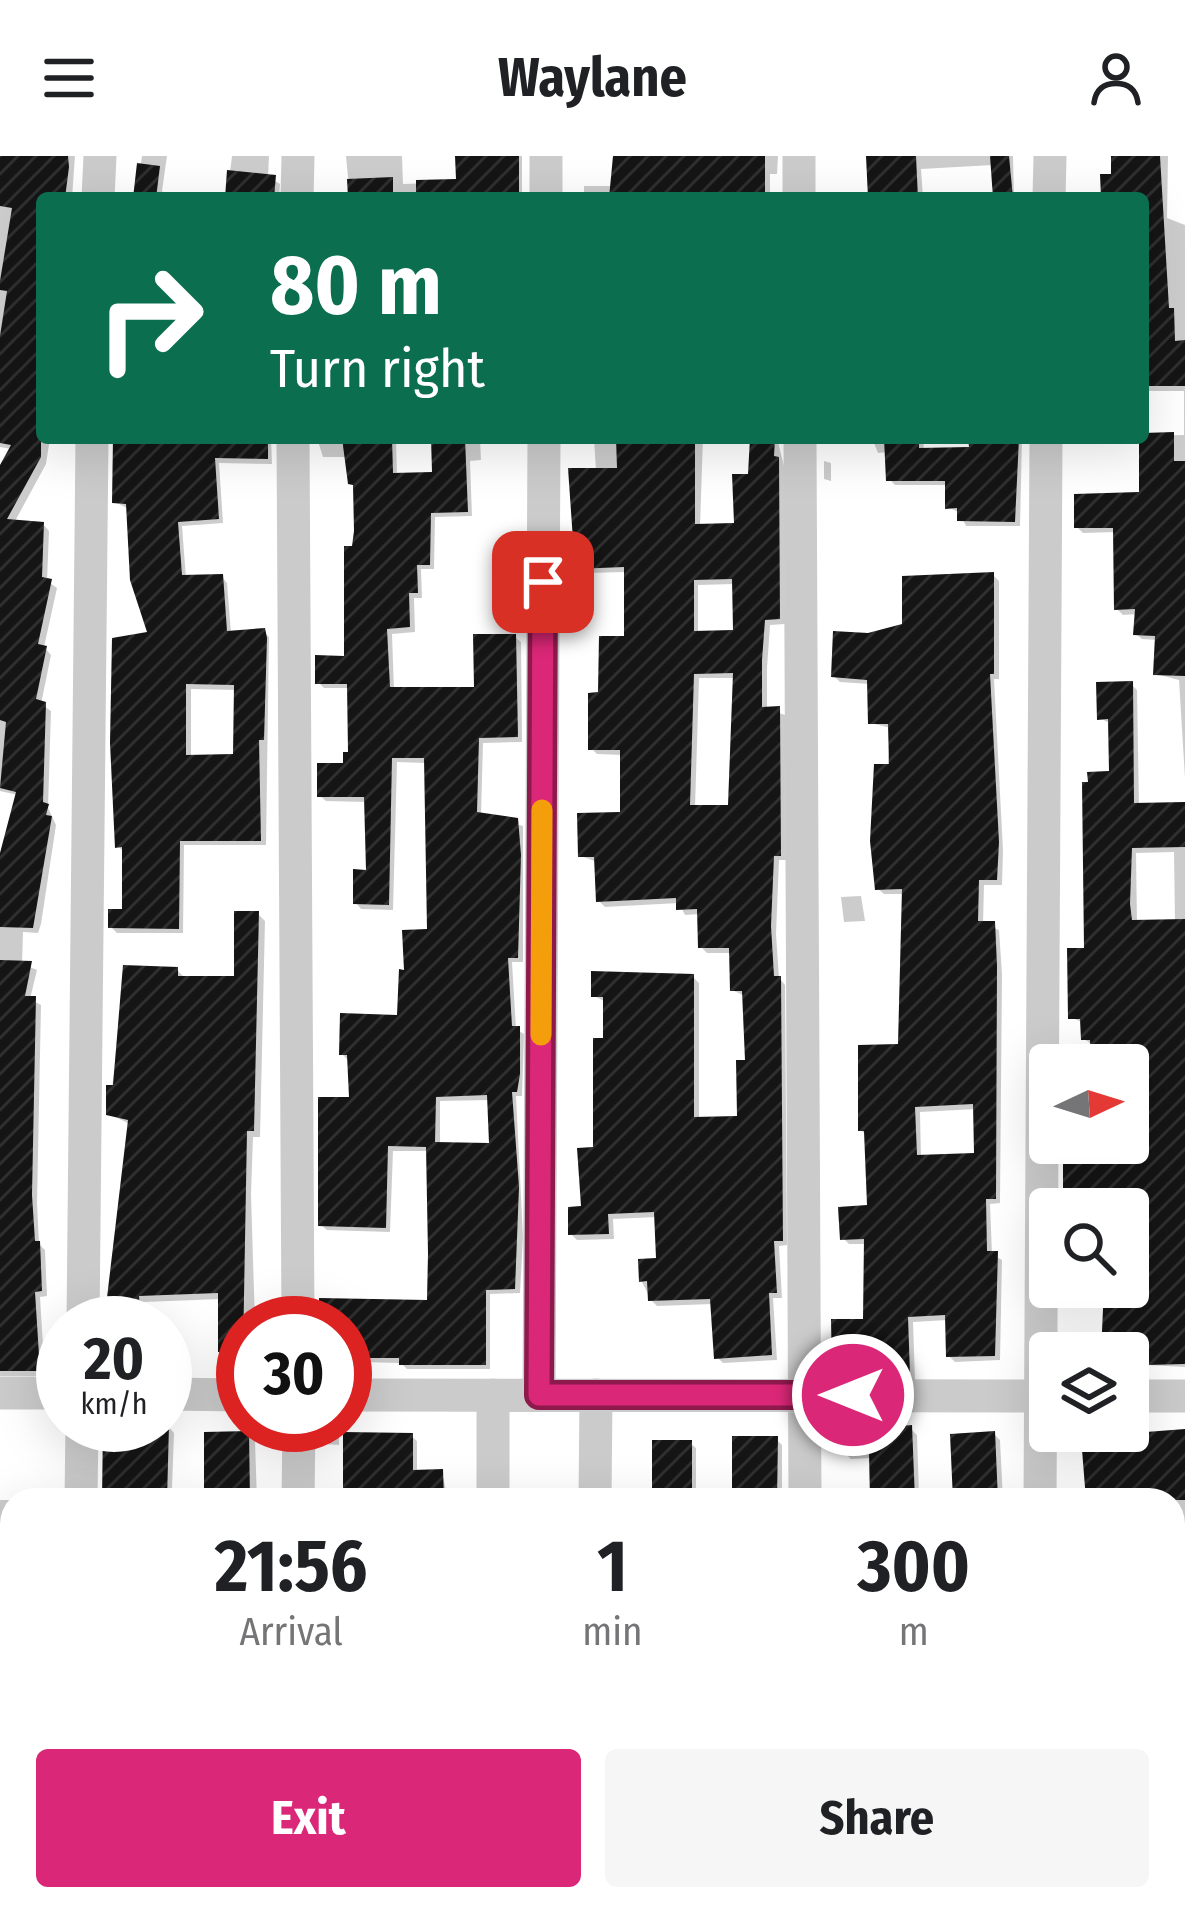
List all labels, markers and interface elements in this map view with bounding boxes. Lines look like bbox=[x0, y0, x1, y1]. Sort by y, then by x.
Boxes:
icon: menu bbox=[36, 45, 102, 111]
icon: person bbox=[1083, 45, 1149, 111]
text: Waylane bbox=[498, 46, 687, 110]
text: 80 m bbox=[270, 235, 442, 336]
icon: right bbox=[72, 240, 228, 396]
text: Turn right bbox=[270, 337, 485, 401]
pin bbox=[492, 531, 594, 633]
icon: arrive bbox=[510, 549, 576, 615]
north arrow bbox=[1029, 1044, 1149, 1164]
map controls bbox=[1029, 1044, 1149, 1452]
button: search bbox=[1029, 1188, 1149, 1308]
speed limit sign: 30 bbox=[216, 1296, 372, 1452]
text: 20 bbox=[84, 1323, 144, 1395]
position arrow bbox=[790, 1332, 916, 1458]
button: layers bbox=[1029, 1332, 1149, 1452]
text: km/h bbox=[81, 1386, 147, 1422]
text: 21:56 bbox=[215, 1524, 367, 1610]
text: 1 bbox=[597, 1524, 628, 1610]
text: 300 bbox=[857, 1524, 970, 1610]
text: Arrival bbox=[239, 1609, 343, 1655]
text: min bbox=[582, 1609, 643, 1655]
text: m bbox=[899, 1609, 929, 1655]
button: Exit bbox=[36, 1749, 581, 1887]
button: Share bbox=[605, 1749, 1149, 1887]

